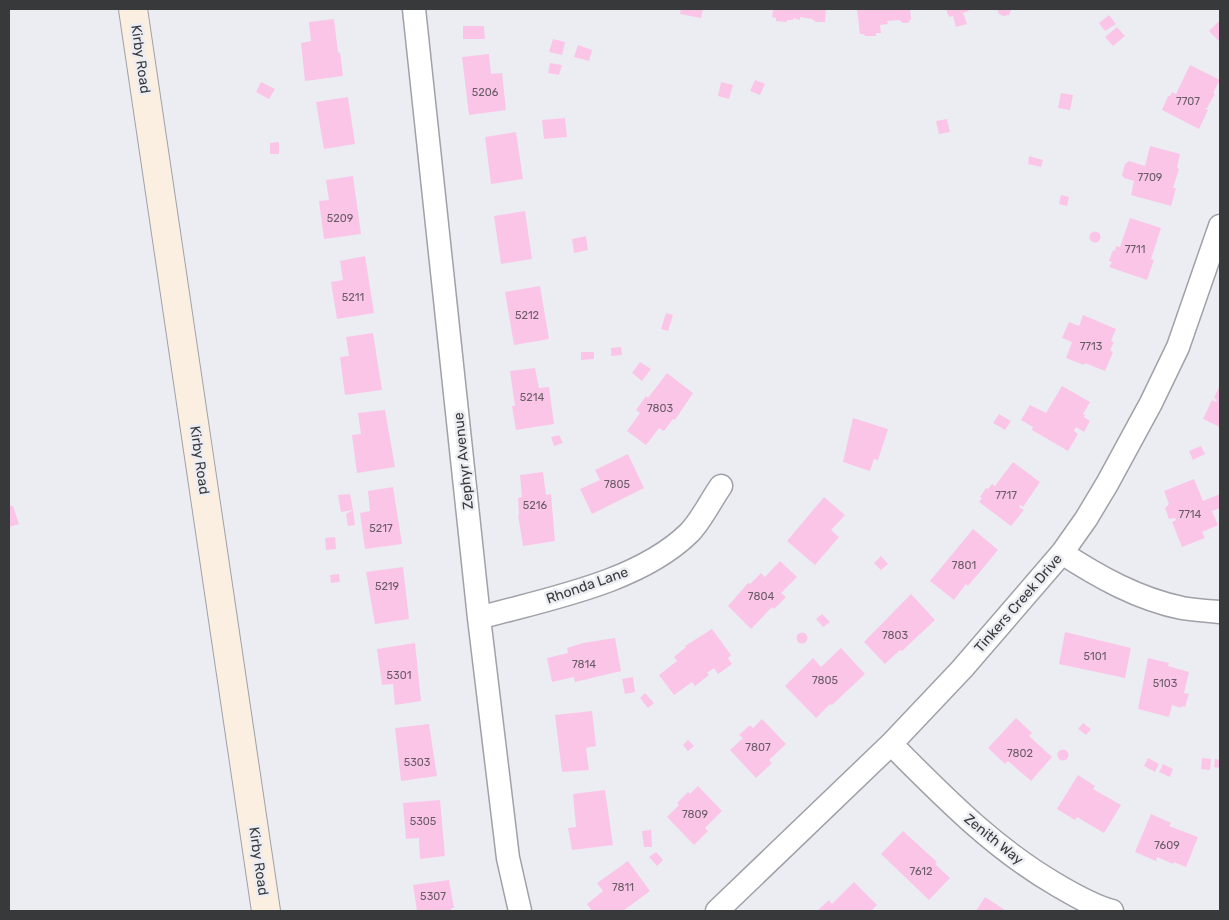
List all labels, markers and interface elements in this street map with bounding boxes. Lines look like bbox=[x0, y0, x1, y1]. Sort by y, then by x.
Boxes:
street label: Kirby Road bbox=[127, 24, 154, 94]
house number: 5206 bbox=[472, 86, 499, 99]
house number: 7707 bbox=[1176, 95, 1200, 108]
house number: 7709 bbox=[1138, 171, 1162, 184]
house number: 5209 bbox=[327, 212, 353, 225]
house number: 7711 bbox=[1125, 243, 1145, 256]
house number: 5211 bbox=[342, 291, 364, 304]
house number: 5212 bbox=[515, 309, 539, 322]
house number: 7713 bbox=[1080, 340, 1103, 353]
house number: 5214 bbox=[520, 391, 544, 404]
house number: 7803 bbox=[647, 402, 673, 415]
street label: Zephyr Avenue bbox=[450, 411, 477, 510]
street label: Kirby Road bbox=[186, 425, 213, 495]
house number: 7805 bbox=[604, 478, 631, 491]
house number: 7717 bbox=[995, 489, 1017, 502]
house number: 5216 bbox=[523, 499, 548, 512]
house number: 7714 bbox=[1179, 508, 1202, 521]
house number: 5217 bbox=[369, 522, 393, 535]
street label: Tinkers Creek Drive bbox=[971, 550, 1066, 656]
house number: 7801 bbox=[952, 559, 976, 572]
street label: Rhonda Lane bbox=[544, 563, 631, 607]
house number: 5219 bbox=[375, 580, 399, 593]
house number: 7804 bbox=[748, 590, 774, 603]
house number: 7803 bbox=[882, 629, 908, 642]
house number: 5101 bbox=[1084, 650, 1106, 663]
house number: 7814 bbox=[572, 658, 596, 671]
house number: 5301 bbox=[387, 669, 411, 682]
house number: 7805 bbox=[812, 674, 839, 687]
house number: 5103 bbox=[1153, 677, 1178, 690]
house number: 7807 bbox=[745, 741, 771, 754]
house number: 7802 bbox=[1007, 747, 1033, 760]
house number: 5303 bbox=[404, 756, 431, 769]
house number: 7809 bbox=[682, 808, 708, 821]
street label: Zenith Way bbox=[961, 810, 1027, 869]
house number: 5305 bbox=[410, 815, 437, 828]
street label: Kirby Road bbox=[245, 826, 272, 896]
house number: 7609 bbox=[1154, 839, 1180, 852]
house number: 7612 bbox=[910, 865, 932, 878]
house number: 7811 bbox=[612, 881, 634, 894]
house number: 5307 bbox=[420, 890, 446, 903]

